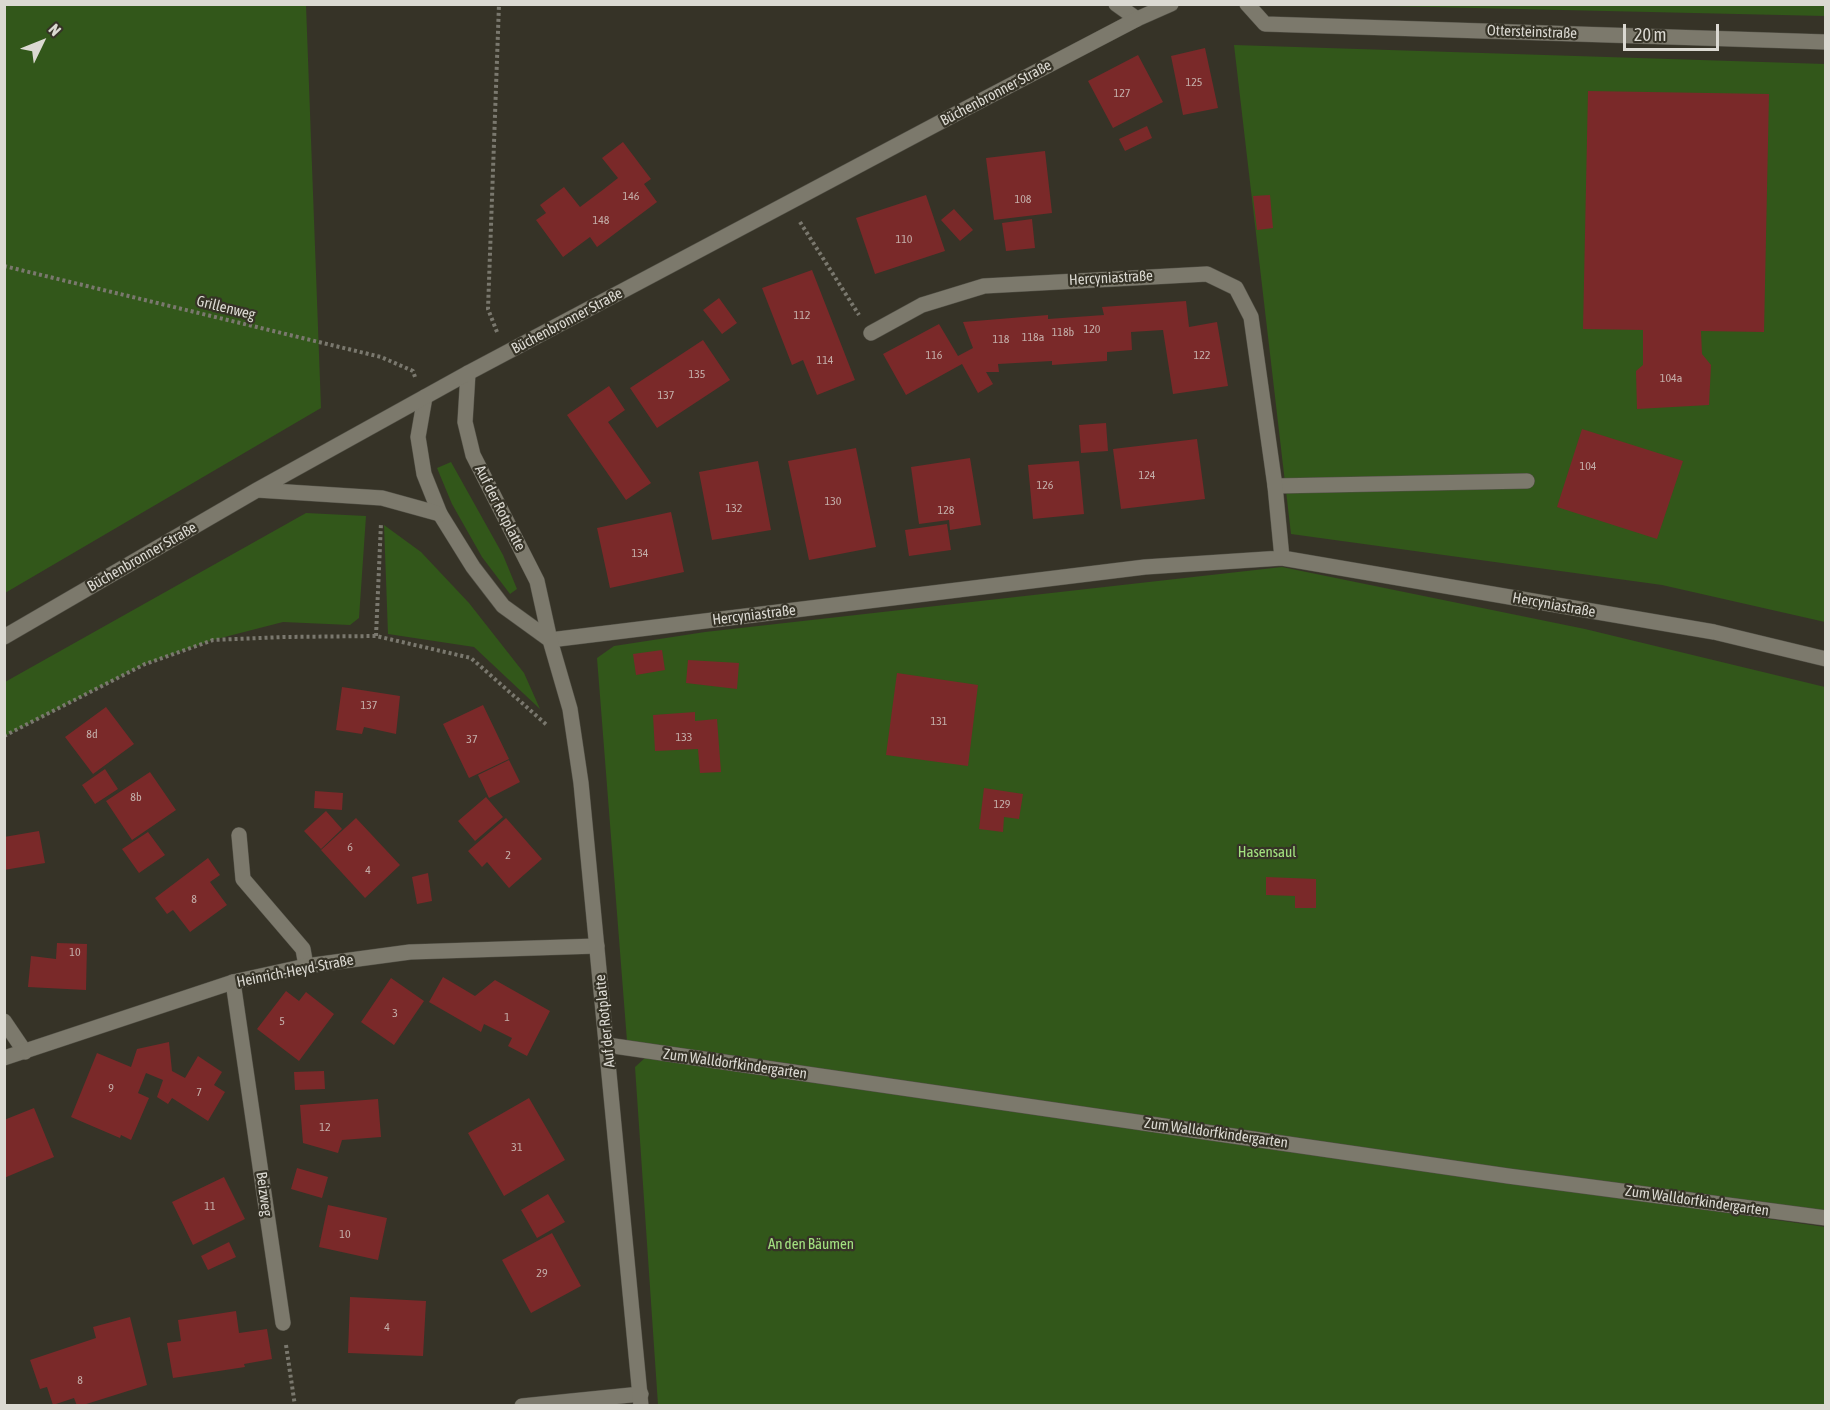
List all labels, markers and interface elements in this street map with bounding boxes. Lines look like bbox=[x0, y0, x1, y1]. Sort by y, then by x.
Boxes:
north arrow bbox=[12, 12, 72, 72]
scale bar bbox=[1626, 12, 1722, 50]
text: N bbox=[45, 20, 65, 39]
street label: Ottersteinstraße bbox=[1487, 21, 1577, 43]
text: 20 m bbox=[1634, 24, 1666, 45]
street label: Büchenbronner Straße bbox=[937, 56, 1055, 130]
house number: 125 bbox=[1186, 75, 1202, 89]
house number: 127 bbox=[1114, 86, 1130, 100]
house number: 146 bbox=[623, 189, 639, 203]
house number: 108 bbox=[1015, 192, 1031, 206]
house number: 148 bbox=[593, 213, 609, 227]
house number: 110 bbox=[896, 232, 912, 246]
street label: Hercyniastraße bbox=[1069, 267, 1153, 289]
street label: Büchenbronner Straße bbox=[508, 284, 626, 358]
street label: Grillenweg bbox=[195, 292, 257, 324]
house number: 112 bbox=[794, 308, 810, 322]
house number: 120 bbox=[1084, 322, 1100, 336]
house number: 118b bbox=[1052, 325, 1074, 339]
house number: 118a bbox=[1022, 330, 1044, 344]
house number: 118 bbox=[993, 332, 1009, 346]
house number: 116 bbox=[926, 348, 942, 362]
house number: 122 bbox=[1194, 348, 1210, 362]
house number: 114 bbox=[817, 353, 833, 367]
house number: 135 bbox=[689, 367, 705, 381]
house number: 104a bbox=[1660, 371, 1682, 385]
house number: 137 bbox=[658, 388, 674, 402]
house number: 104 bbox=[1580, 459, 1596, 473]
street label: Auf der Rotplatte bbox=[471, 462, 529, 554]
house number: 124 bbox=[1139, 468, 1155, 482]
house number: 126 bbox=[1037, 478, 1053, 492]
house number: 130 bbox=[825, 494, 841, 508]
house number: 132 bbox=[726, 501, 742, 515]
house number: 128 bbox=[938, 503, 954, 517]
street label: Büchenbronner Straße bbox=[84, 518, 200, 596]
house number: 134 bbox=[632, 546, 648, 560]
street label: Hercyniastraße bbox=[1511, 589, 1597, 621]
street label: Hercyniastraße bbox=[711, 601, 797, 629]
house number: 137 bbox=[361, 698, 377, 712]
house number: 131 bbox=[931, 714, 947, 728]
house number: 8d bbox=[86, 727, 98, 741]
house number: 133 bbox=[676, 730, 692, 744]
house number: 37 bbox=[466, 732, 478, 746]
house number: 8b bbox=[130, 790, 142, 804]
house number: 129 bbox=[994, 797, 1010, 811]
house number: 6 bbox=[347, 840, 353, 854]
park label: Hasensaul bbox=[1238, 843, 1296, 861]
house number: 2 bbox=[505, 848, 511, 862]
house number: 4 bbox=[365, 863, 371, 877]
house number: 8 bbox=[191, 892, 197, 906]
house number: 10 bbox=[69, 945, 81, 959]
street label: Heinrich-Heyd-Straße bbox=[235, 951, 355, 991]
street label: Auf der Rotplatte bbox=[591, 974, 619, 1068]
house number: 3 bbox=[392, 1006, 398, 1020]
house number: 1 bbox=[504, 1010, 510, 1024]
house number: 5 bbox=[279, 1014, 285, 1028]
street label: Zum Walldorfkindergarten bbox=[662, 1045, 808, 1083]
house number: 9 bbox=[108, 1081, 114, 1095]
house number: 7 bbox=[196, 1085, 202, 1099]
street label: Zum Walldorfkindergarten bbox=[1143, 1114, 1289, 1152]
house number: 12 bbox=[319, 1120, 331, 1134]
house number: 31 bbox=[511, 1140, 523, 1154]
street label: Beizweg bbox=[252, 1171, 276, 1217]
street label: Zum Walldorfkindergarten bbox=[1624, 1182, 1770, 1220]
house number: 11 bbox=[204, 1199, 216, 1213]
house number: 10 bbox=[339, 1227, 351, 1241]
park label: An den Bäumen bbox=[768, 1235, 854, 1253]
house number: 29 bbox=[536, 1266, 548, 1280]
house number: 4 bbox=[384, 1320, 390, 1334]
house number: 8 bbox=[77, 1373, 83, 1387]

